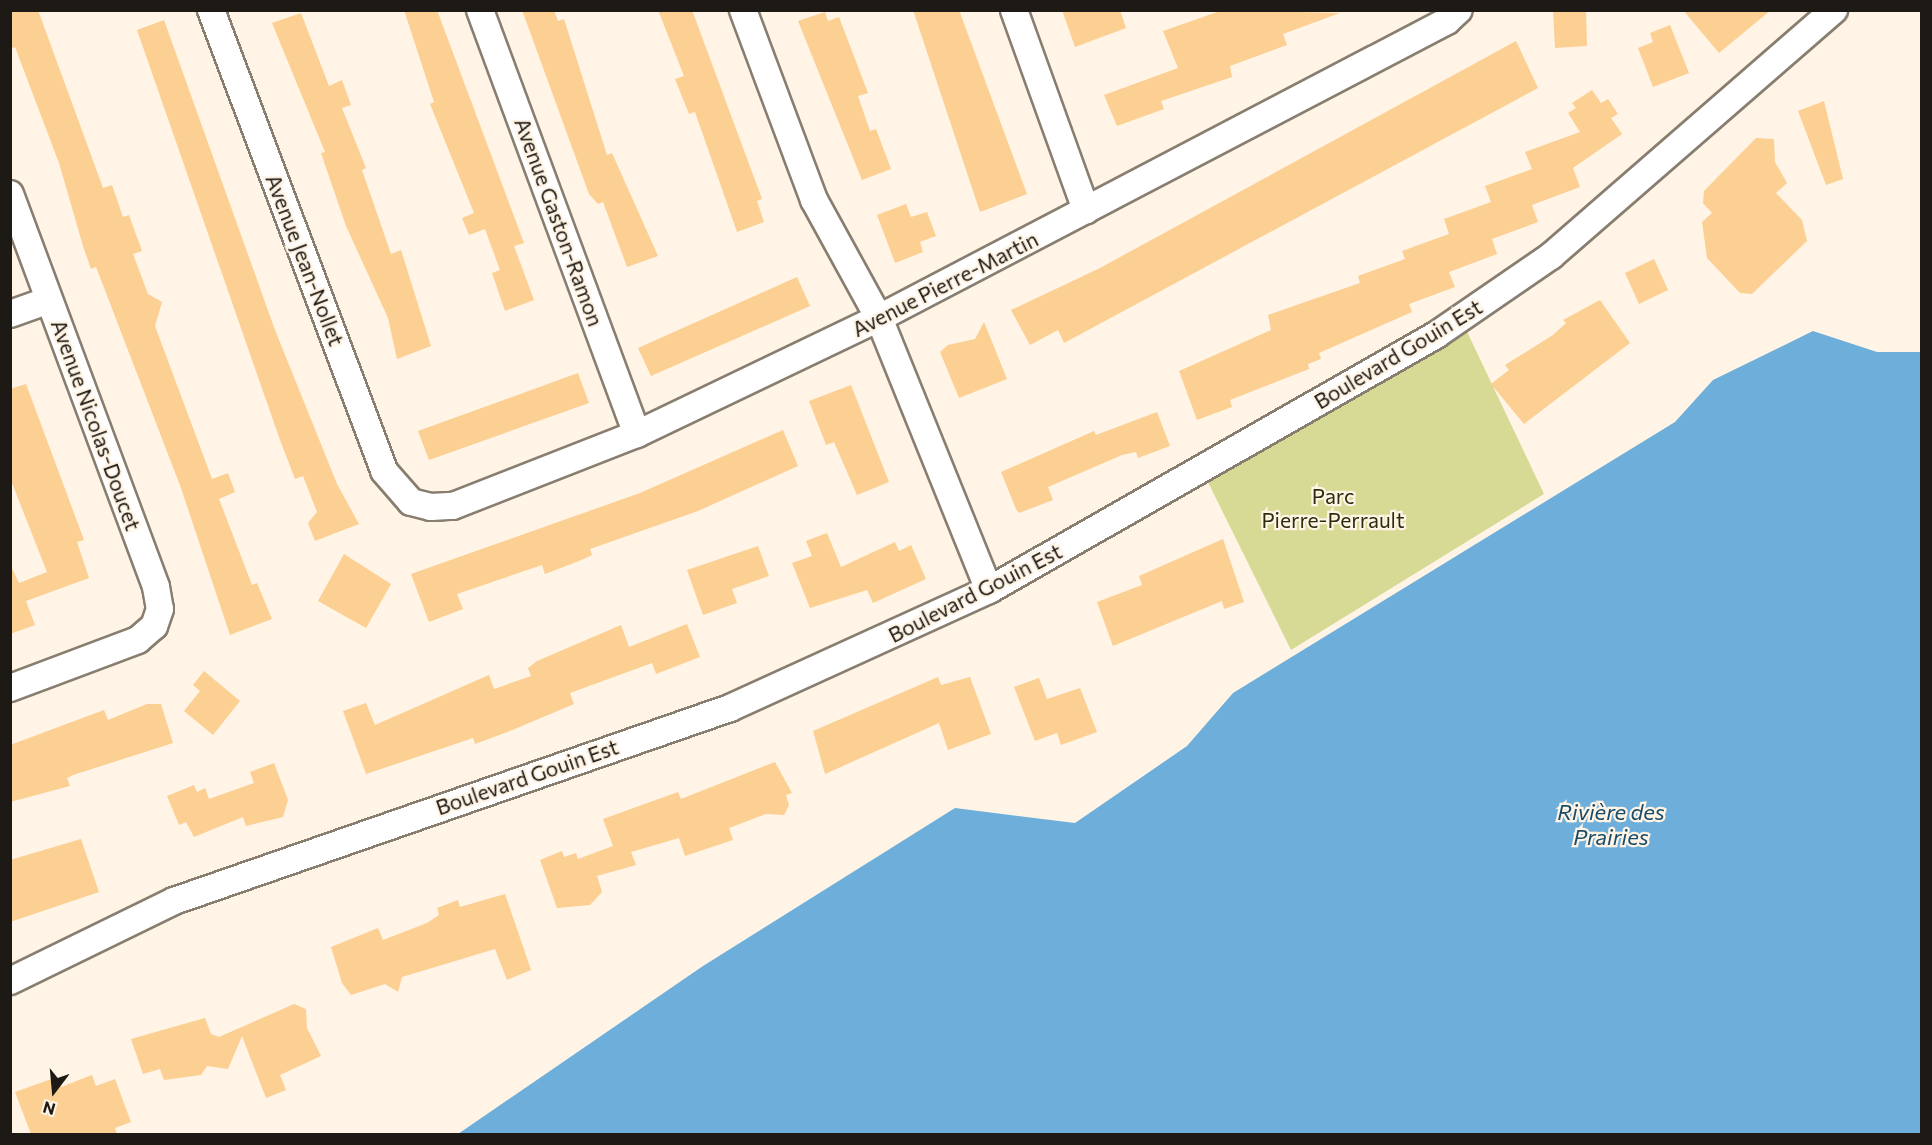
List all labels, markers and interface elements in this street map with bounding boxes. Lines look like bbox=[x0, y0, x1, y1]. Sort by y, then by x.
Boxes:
street label: Avenue Gaston-Ramon bbox=[510, 114, 608, 330]
street label: Avenue Jean-Nollet bbox=[261, 171, 349, 349]
street label: Avenue Pierre-Martin bbox=[848, 226, 1042, 342]
street label: Boulevard Gouin Est bbox=[1310, 294, 1486, 414]
street label: Avenue Nicolas-Doucet bbox=[46, 316, 146, 534]
park label: Parc Pierre-Perrault bbox=[1261, 483, 1405, 533]
street label: Boulevard Gouin Est bbox=[884, 538, 1066, 648]
street label: Boulevard Gouin Est bbox=[432, 734, 622, 820]
water label: Rivière des Prairies bbox=[1557, 798, 1665, 849]
north arrow bbox=[24, 1061, 84, 1121]
text: N bbox=[41, 1098, 57, 1120]

